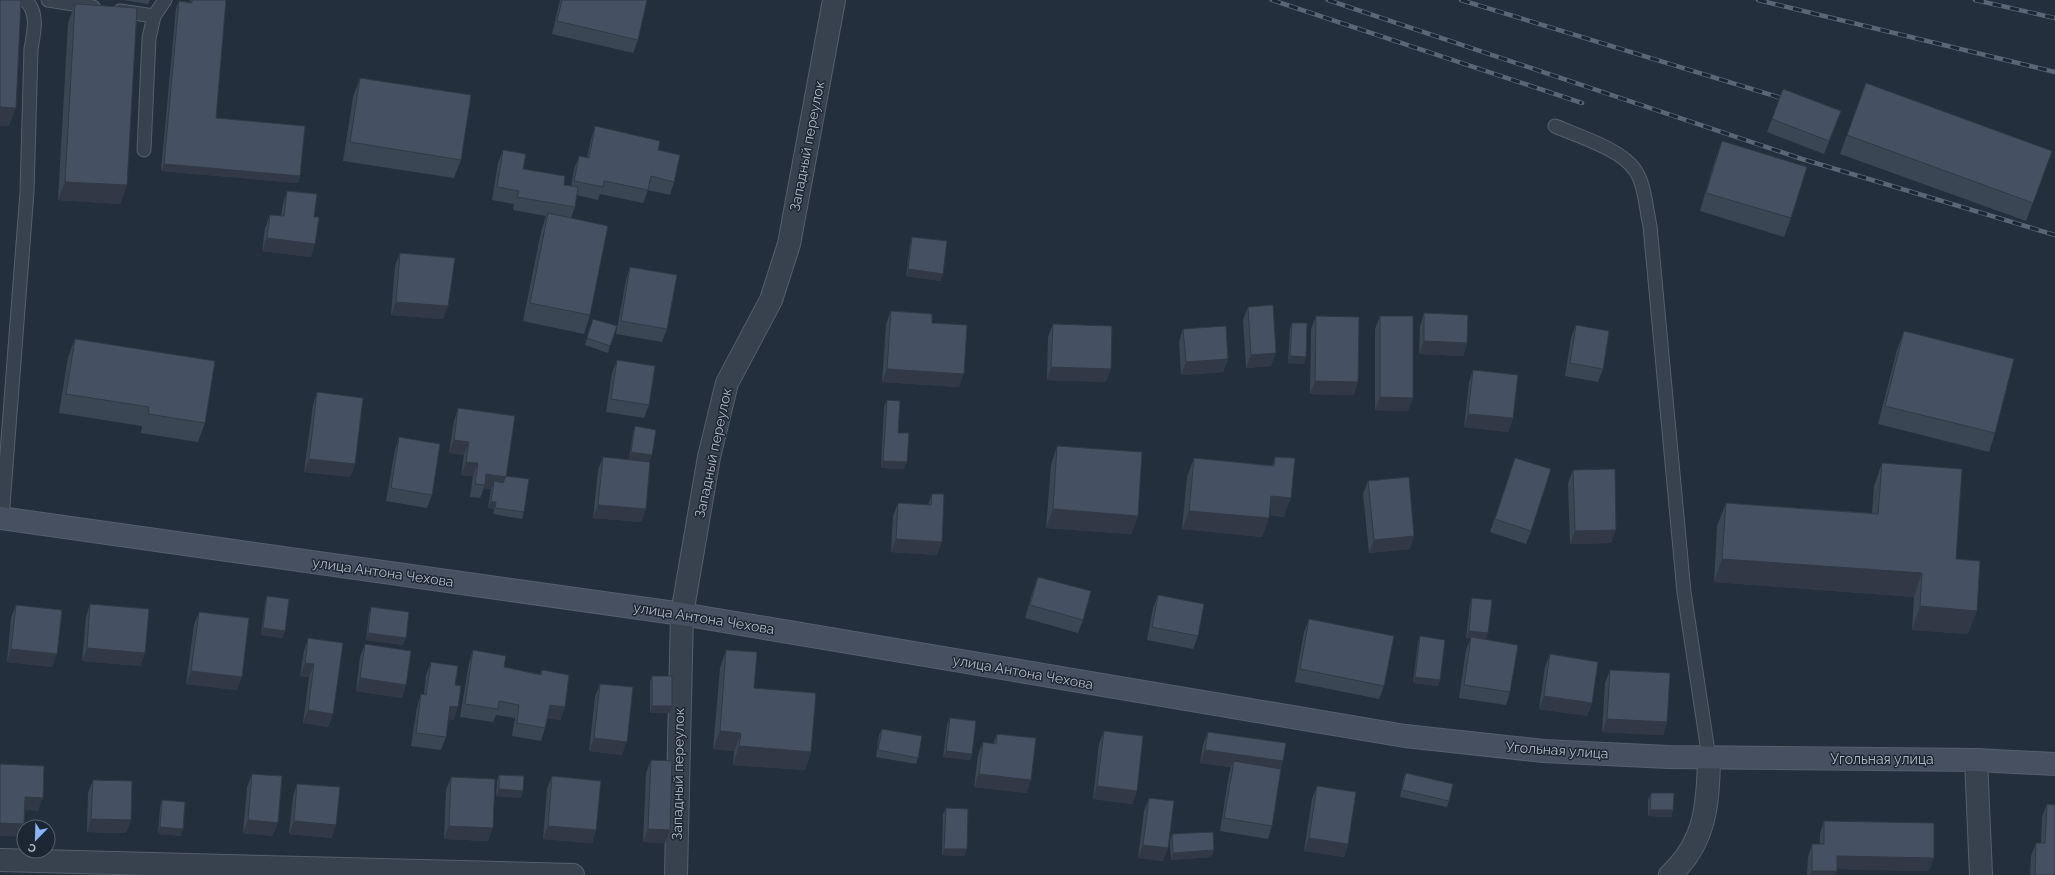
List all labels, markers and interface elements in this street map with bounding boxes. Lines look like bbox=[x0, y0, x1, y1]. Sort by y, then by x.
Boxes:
street label: Западный переулок bbox=[787, 79, 827, 213]
street label: Западный переулок bbox=[691, 387, 735, 519]
street label: улица Антона Чехова bbox=[311, 554, 455, 590]
street label: улица Антона Чехова bbox=[632, 599, 776, 637]
street label: улица Антона Чехова bbox=[951, 652, 1095, 692]
street label: Западный переулок bbox=[669, 708, 687, 840]
street label: Угольная улица bbox=[1505, 738, 1609, 762]
street label: Угольная улица bbox=[1830, 751, 1934, 767]
north arrow bbox=[16, 819, 56, 859]
text: С bbox=[26, 840, 38, 855]

